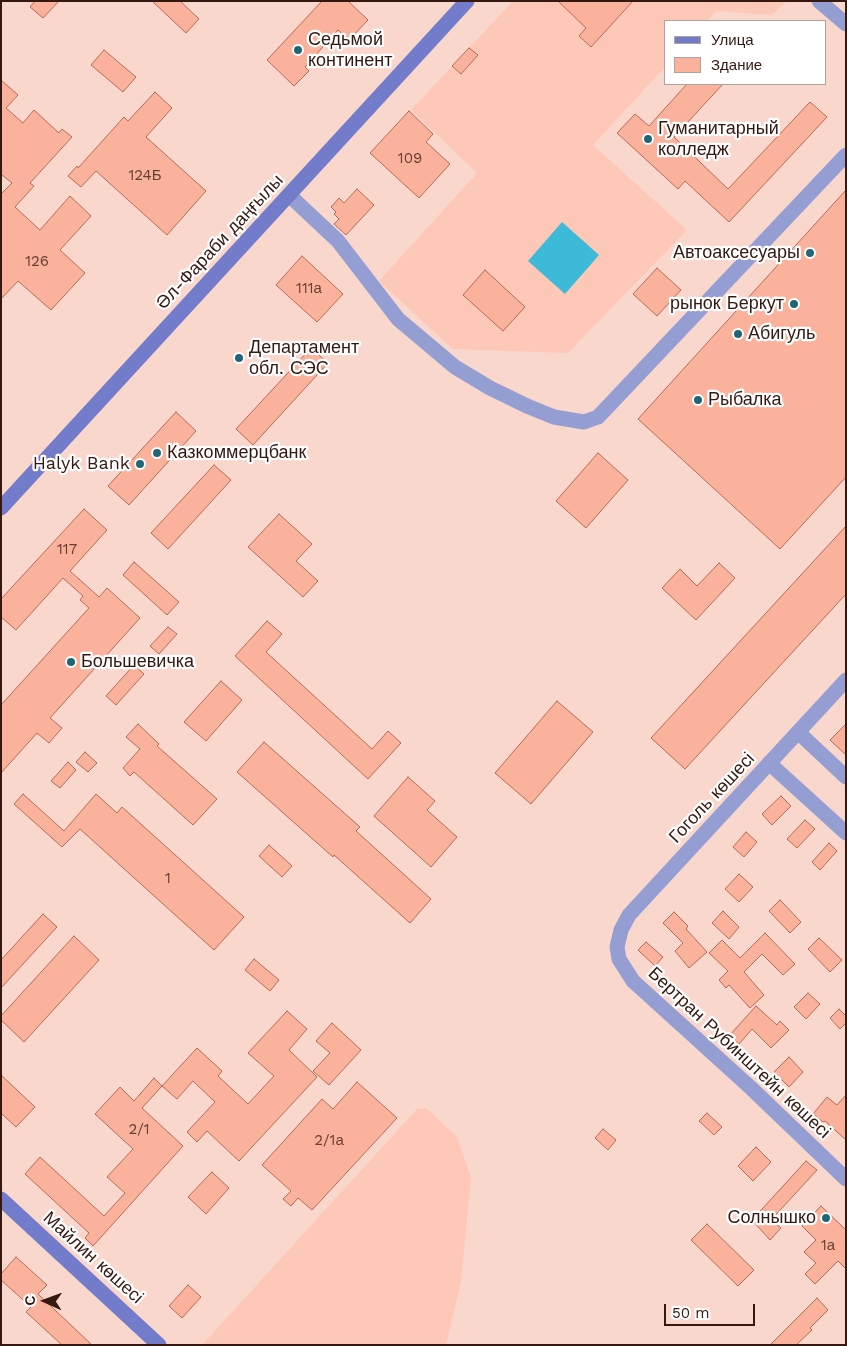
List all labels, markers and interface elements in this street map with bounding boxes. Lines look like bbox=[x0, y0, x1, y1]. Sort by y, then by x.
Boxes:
legend bbox=[664, 20, 827, 85]
place label: Седьмой континент bbox=[308, 29, 392, 72]
text: Улица bbox=[711, 31, 754, 49]
marker: Седьмой континент bbox=[292, 44, 304, 56]
text: Здание bbox=[711, 56, 762, 74]
place label: Гуманитарный колледж bbox=[658, 118, 779, 160]
marker: Гуманитарный колледж bbox=[642, 133, 654, 145]
house number: 109 bbox=[398, 150, 422, 168]
house number: 124Б bbox=[128, 167, 162, 185]
street label: Әл-Фараби даңғылы bbox=[152, 170, 288, 314]
place label: Автоаксесуары bbox=[673, 242, 800, 264]
marker: Автоаксесуары bbox=[804, 247, 816, 259]
house number: 126 bbox=[25, 253, 49, 271]
house number: 111а bbox=[296, 280, 322, 298]
place label: рынок Беркут bbox=[670, 293, 784, 315]
marker: рынок Беркут bbox=[788, 298, 800, 310]
place label: Абигуль bbox=[748, 323, 815, 345]
marker: Абигуль bbox=[732, 328, 744, 340]
place label: Департамент обл. СЭС bbox=[249, 337, 359, 379]
marker: Департамент обл. СЭС bbox=[233, 352, 245, 364]
place label: Рыбалка bbox=[708, 389, 782, 411]
marker: Рыбалка bbox=[692, 394, 704, 406]
place label: Казкоммерцбанк bbox=[167, 442, 306, 464]
marker: Казкоммерцбанк bbox=[151, 447, 163, 459]
place label: Halyk Bank bbox=[33, 453, 130, 475]
marker: Halyk Bank bbox=[134, 458, 146, 470]
house number: 117 bbox=[57, 541, 77, 559]
place label: Большевичка bbox=[81, 651, 194, 673]
marker: Большевичка bbox=[65, 656, 77, 668]
street label: Гоголь көшесі bbox=[665, 748, 759, 848]
house number: 1 bbox=[165, 870, 171, 888]
street label: Бертран Рубинштейн көшесі bbox=[643, 963, 835, 1143]
house number: 2/1 bbox=[128, 1121, 150, 1139]
house number: 2/1а bbox=[314, 1132, 344, 1150]
street label: Майлин көшесі bbox=[38, 1207, 148, 1309]
place label: Солнышко bbox=[727, 1207, 816, 1229]
marker: Солнышко bbox=[820, 1212, 832, 1224]
house number: 1а bbox=[821, 1237, 835, 1255]
north arrow bbox=[20, 1276, 70, 1326]
scale bar bbox=[667, 1294, 758, 1326]
text: С bbox=[22, 1295, 38, 1306]
text: 50 m bbox=[672, 1304, 709, 1322]

